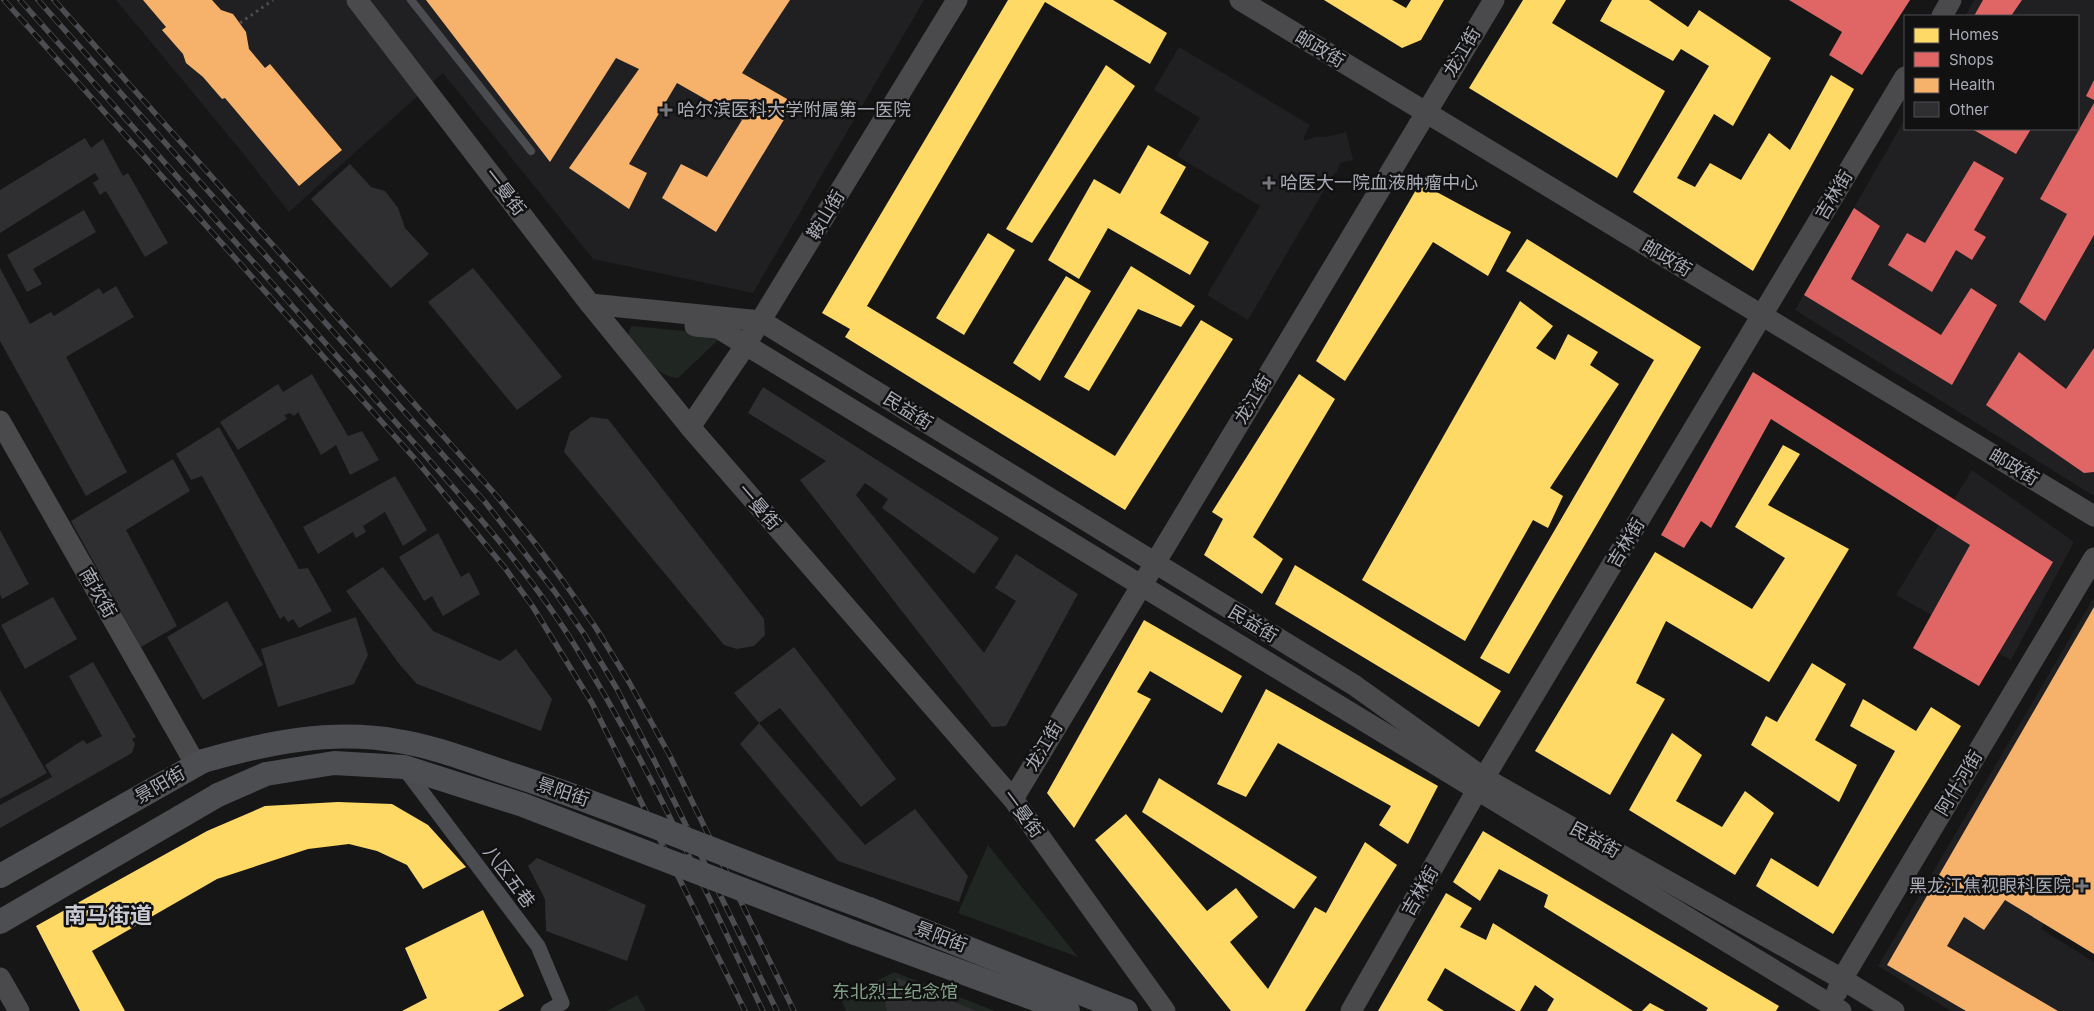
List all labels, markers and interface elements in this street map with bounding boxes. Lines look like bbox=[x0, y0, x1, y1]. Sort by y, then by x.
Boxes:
legend bbox=[1904, 15, 2079, 130]
street label: 龙江街 bbox=[1439, 23, 1484, 80]
text: Homes bbox=[1949, 25, 1999, 44]
street label: 邮政街 bbox=[1292, 26, 1349, 71]
text: Shops bbox=[1949, 50, 1994, 69]
text: Health bbox=[1949, 75, 1995, 94]
place label: 哈尔滨医科大学附属第一医院 bbox=[677, 99, 911, 120]
text: Other bbox=[1949, 100, 1989, 119]
marker: 哈尔滨医科大学附属第一医院 bbox=[659, 103, 673, 117]
street label: 一曼街 bbox=[480, 164, 530, 219]
street label: 吉林街 bbox=[1811, 166, 1856, 223]
place label: 哈医大一院血液肿瘤中心 bbox=[1280, 172, 1478, 193]
marker: 哈医大一院血液肿瘤中心 bbox=[1262, 176, 1276, 190]
street label: 鞍山街 bbox=[803, 186, 848, 243]
street label: 邮政街 bbox=[1639, 235, 1696, 280]
street label: 龙江街 bbox=[1230, 370, 1275, 427]
street label: 民益街 bbox=[880, 387, 937, 434]
street label: 邮政街 bbox=[1986, 444, 2043, 489]
street label: 一曼街 bbox=[734, 479, 785, 534]
street label: 吉林街 bbox=[1603, 514, 1648, 571]
street label: 南坎街 bbox=[76, 564, 121, 621]
street label: 民益街 bbox=[1225, 601, 1282, 646]
street label: 龙江街 bbox=[1021, 717, 1066, 774]
street label: 阿什河街 bbox=[1931, 746, 1986, 819]
street label: 景阳街 bbox=[131, 762, 188, 807]
street label: 景阳街 bbox=[534, 773, 592, 810]
street label: 一曼街 bbox=[999, 786, 1048, 842]
street label: 民益街 bbox=[1567, 817, 1624, 862]
street label: 八区五巷 bbox=[479, 842, 539, 912]
street label: 吉林街 bbox=[1397, 862, 1442, 919]
place label: 黑龙江焦视眼科医院 bbox=[1909, 875, 2071, 896]
marker: 黑龙江焦视眼科医院 bbox=[2075, 879, 2089, 893]
district label: 南马街道 bbox=[64, 902, 152, 928]
street label: 景阳街 bbox=[912, 917, 970, 956]
park label: 东北烈士纪念馆 bbox=[832, 981, 958, 1002]

